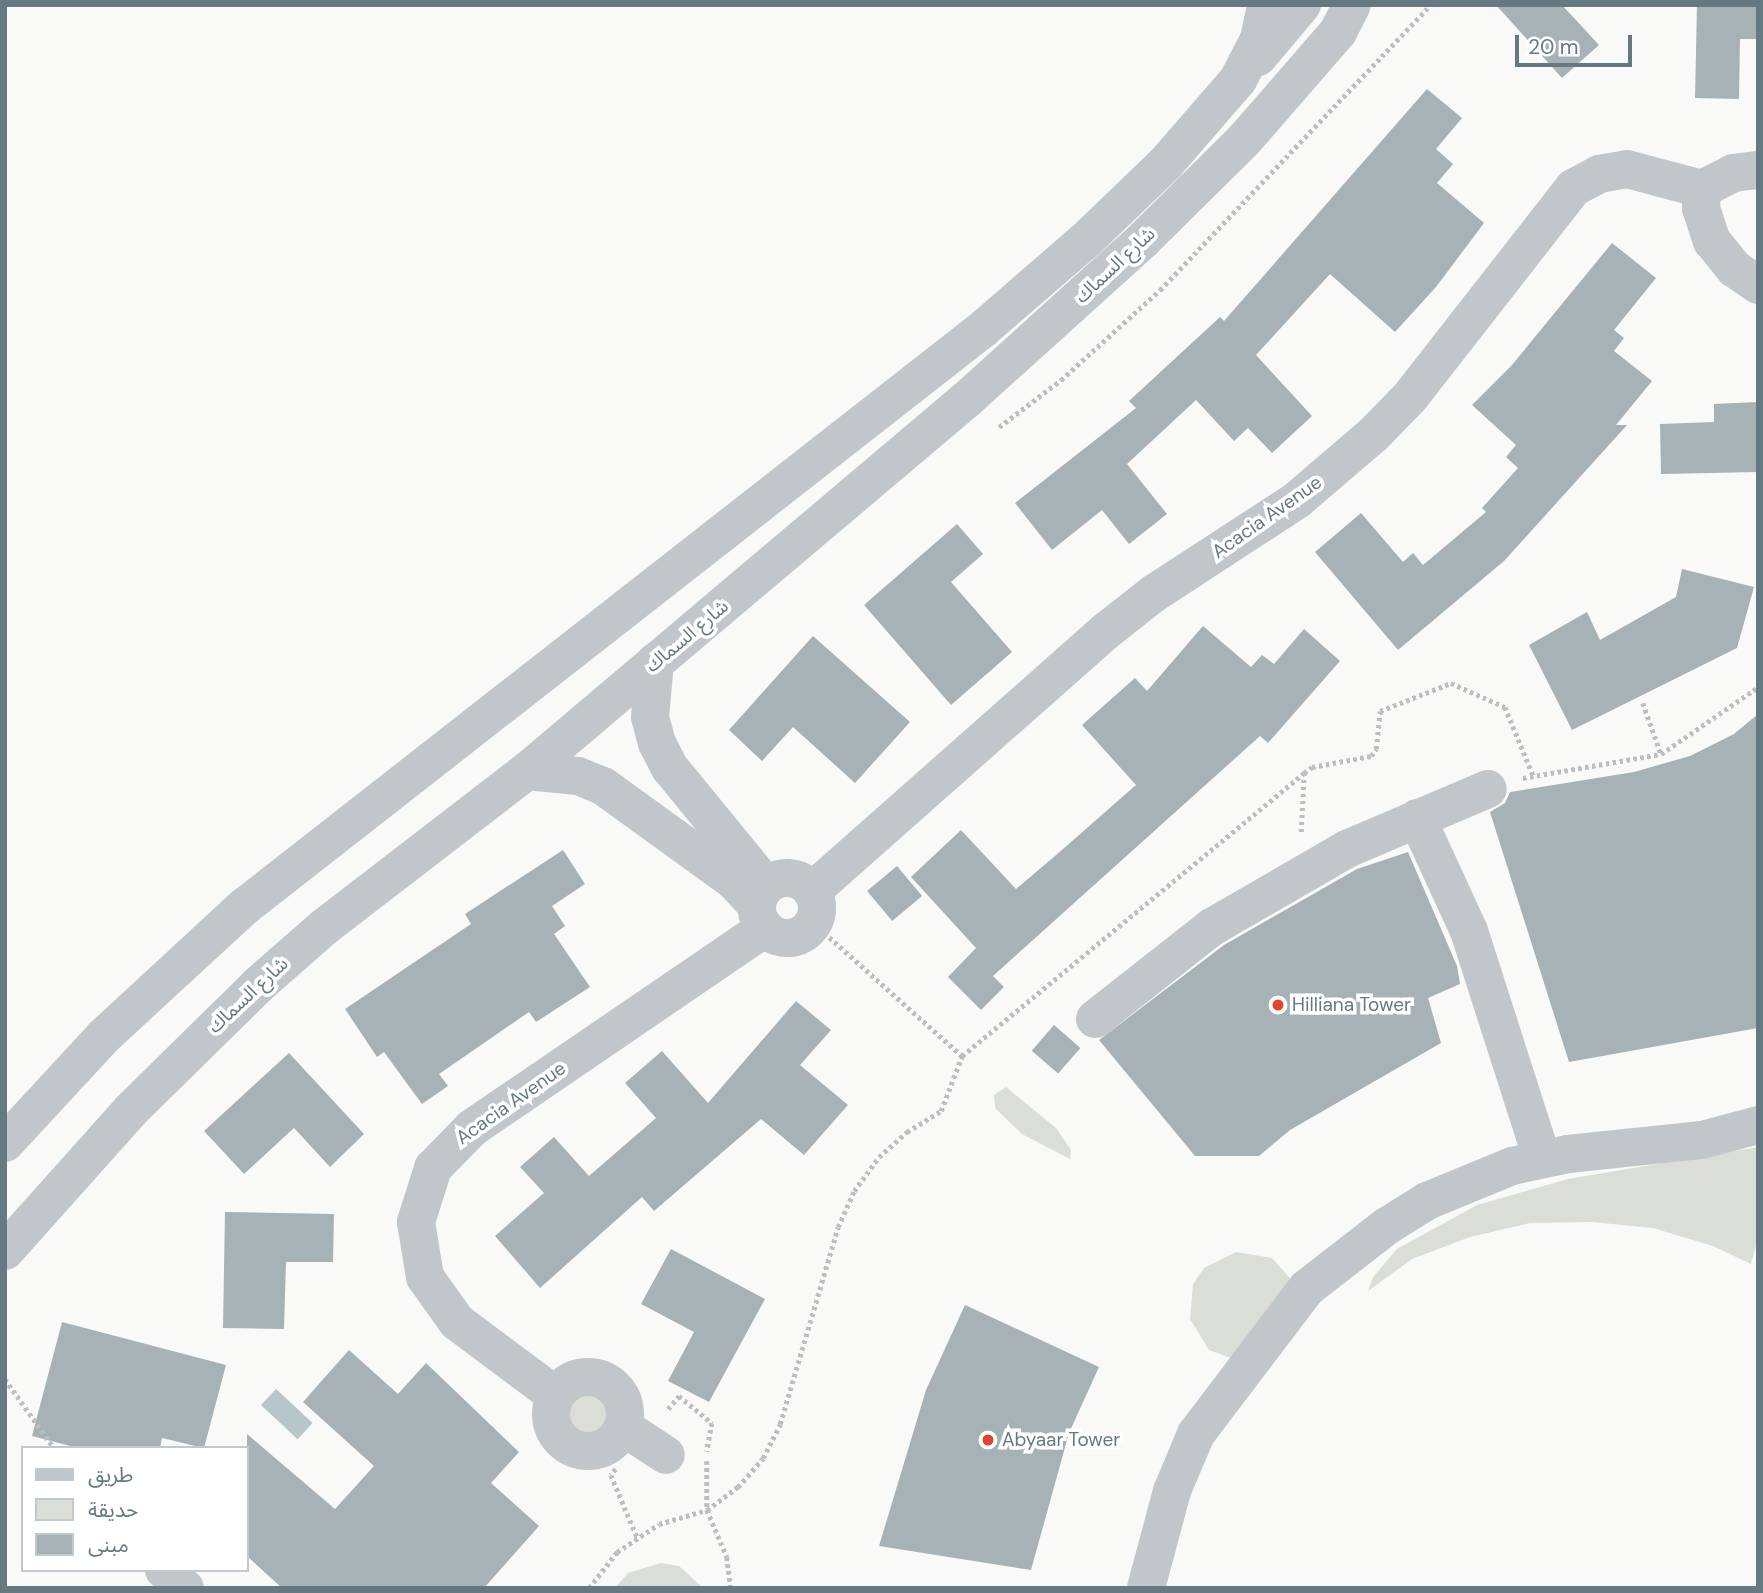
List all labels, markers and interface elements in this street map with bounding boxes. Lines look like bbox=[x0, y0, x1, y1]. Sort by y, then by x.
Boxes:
scale bar bbox=[1518, 21, 1635, 65]
text: 20 m bbox=[1528, 33, 1579, 61]
street label: شارع السماك bbox=[1070, 222, 1160, 308]
street label: Acacia Avenue bbox=[1208, 471, 1326, 563]
street label: شارع السماك bbox=[641, 595, 733, 677]
street label: شارع السماك bbox=[203, 952, 293, 1038]
place label: Hilliana Tower bbox=[1292, 994, 1411, 1016]
marker: Hilliana Tower bbox=[1270, 997, 1286, 1013]
street label: Acacia Avenue bbox=[452, 1057, 570, 1149]
place label: Abyaar Tower bbox=[1002, 1429, 1120, 1451]
marker: Abyaar Tower bbox=[980, 1432, 996, 1448]
legend bbox=[21, 1446, 248, 1572]
text: طريق bbox=[88, 1461, 133, 1489]
text: حديقة bbox=[88, 1496, 138, 1524]
text: مبنى bbox=[88, 1531, 129, 1559]

